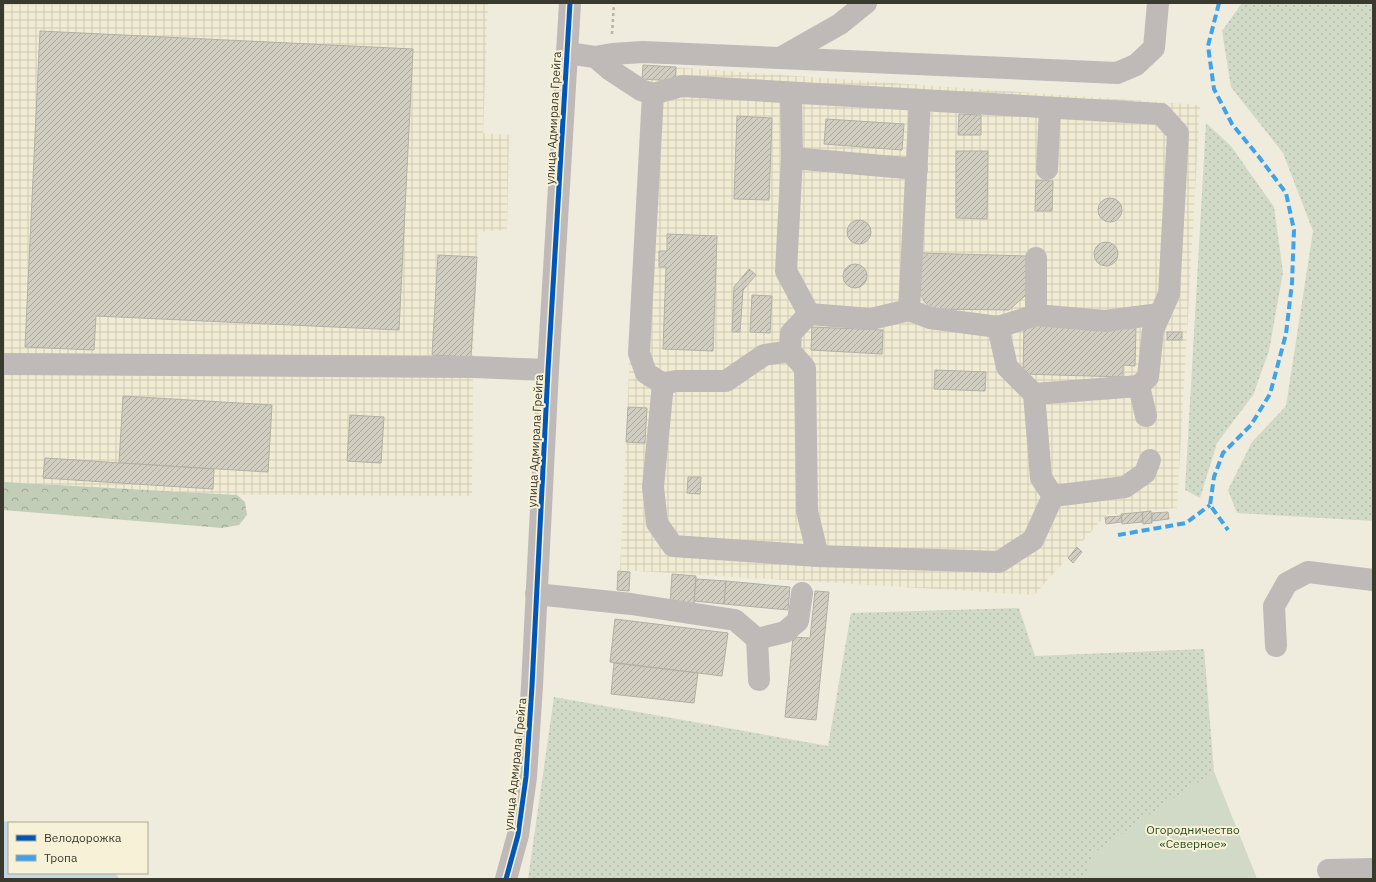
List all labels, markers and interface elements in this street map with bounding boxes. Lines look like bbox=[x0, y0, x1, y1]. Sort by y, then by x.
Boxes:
street label: улица Адмирала Грейга bbox=[542, 50, 564, 185]
street label: улица Адмирала Грейга bbox=[524, 373, 546, 508]
street label: улица Адмирала Грейга bbox=[501, 696, 529, 831]
legend bbox=[8, 822, 148, 874]
park label: Огородничество «Северное» bbox=[1146, 822, 1240, 851]
text: Велодорожка bbox=[44, 830, 122, 845]
text: Тропа bbox=[44, 850, 78, 865]

